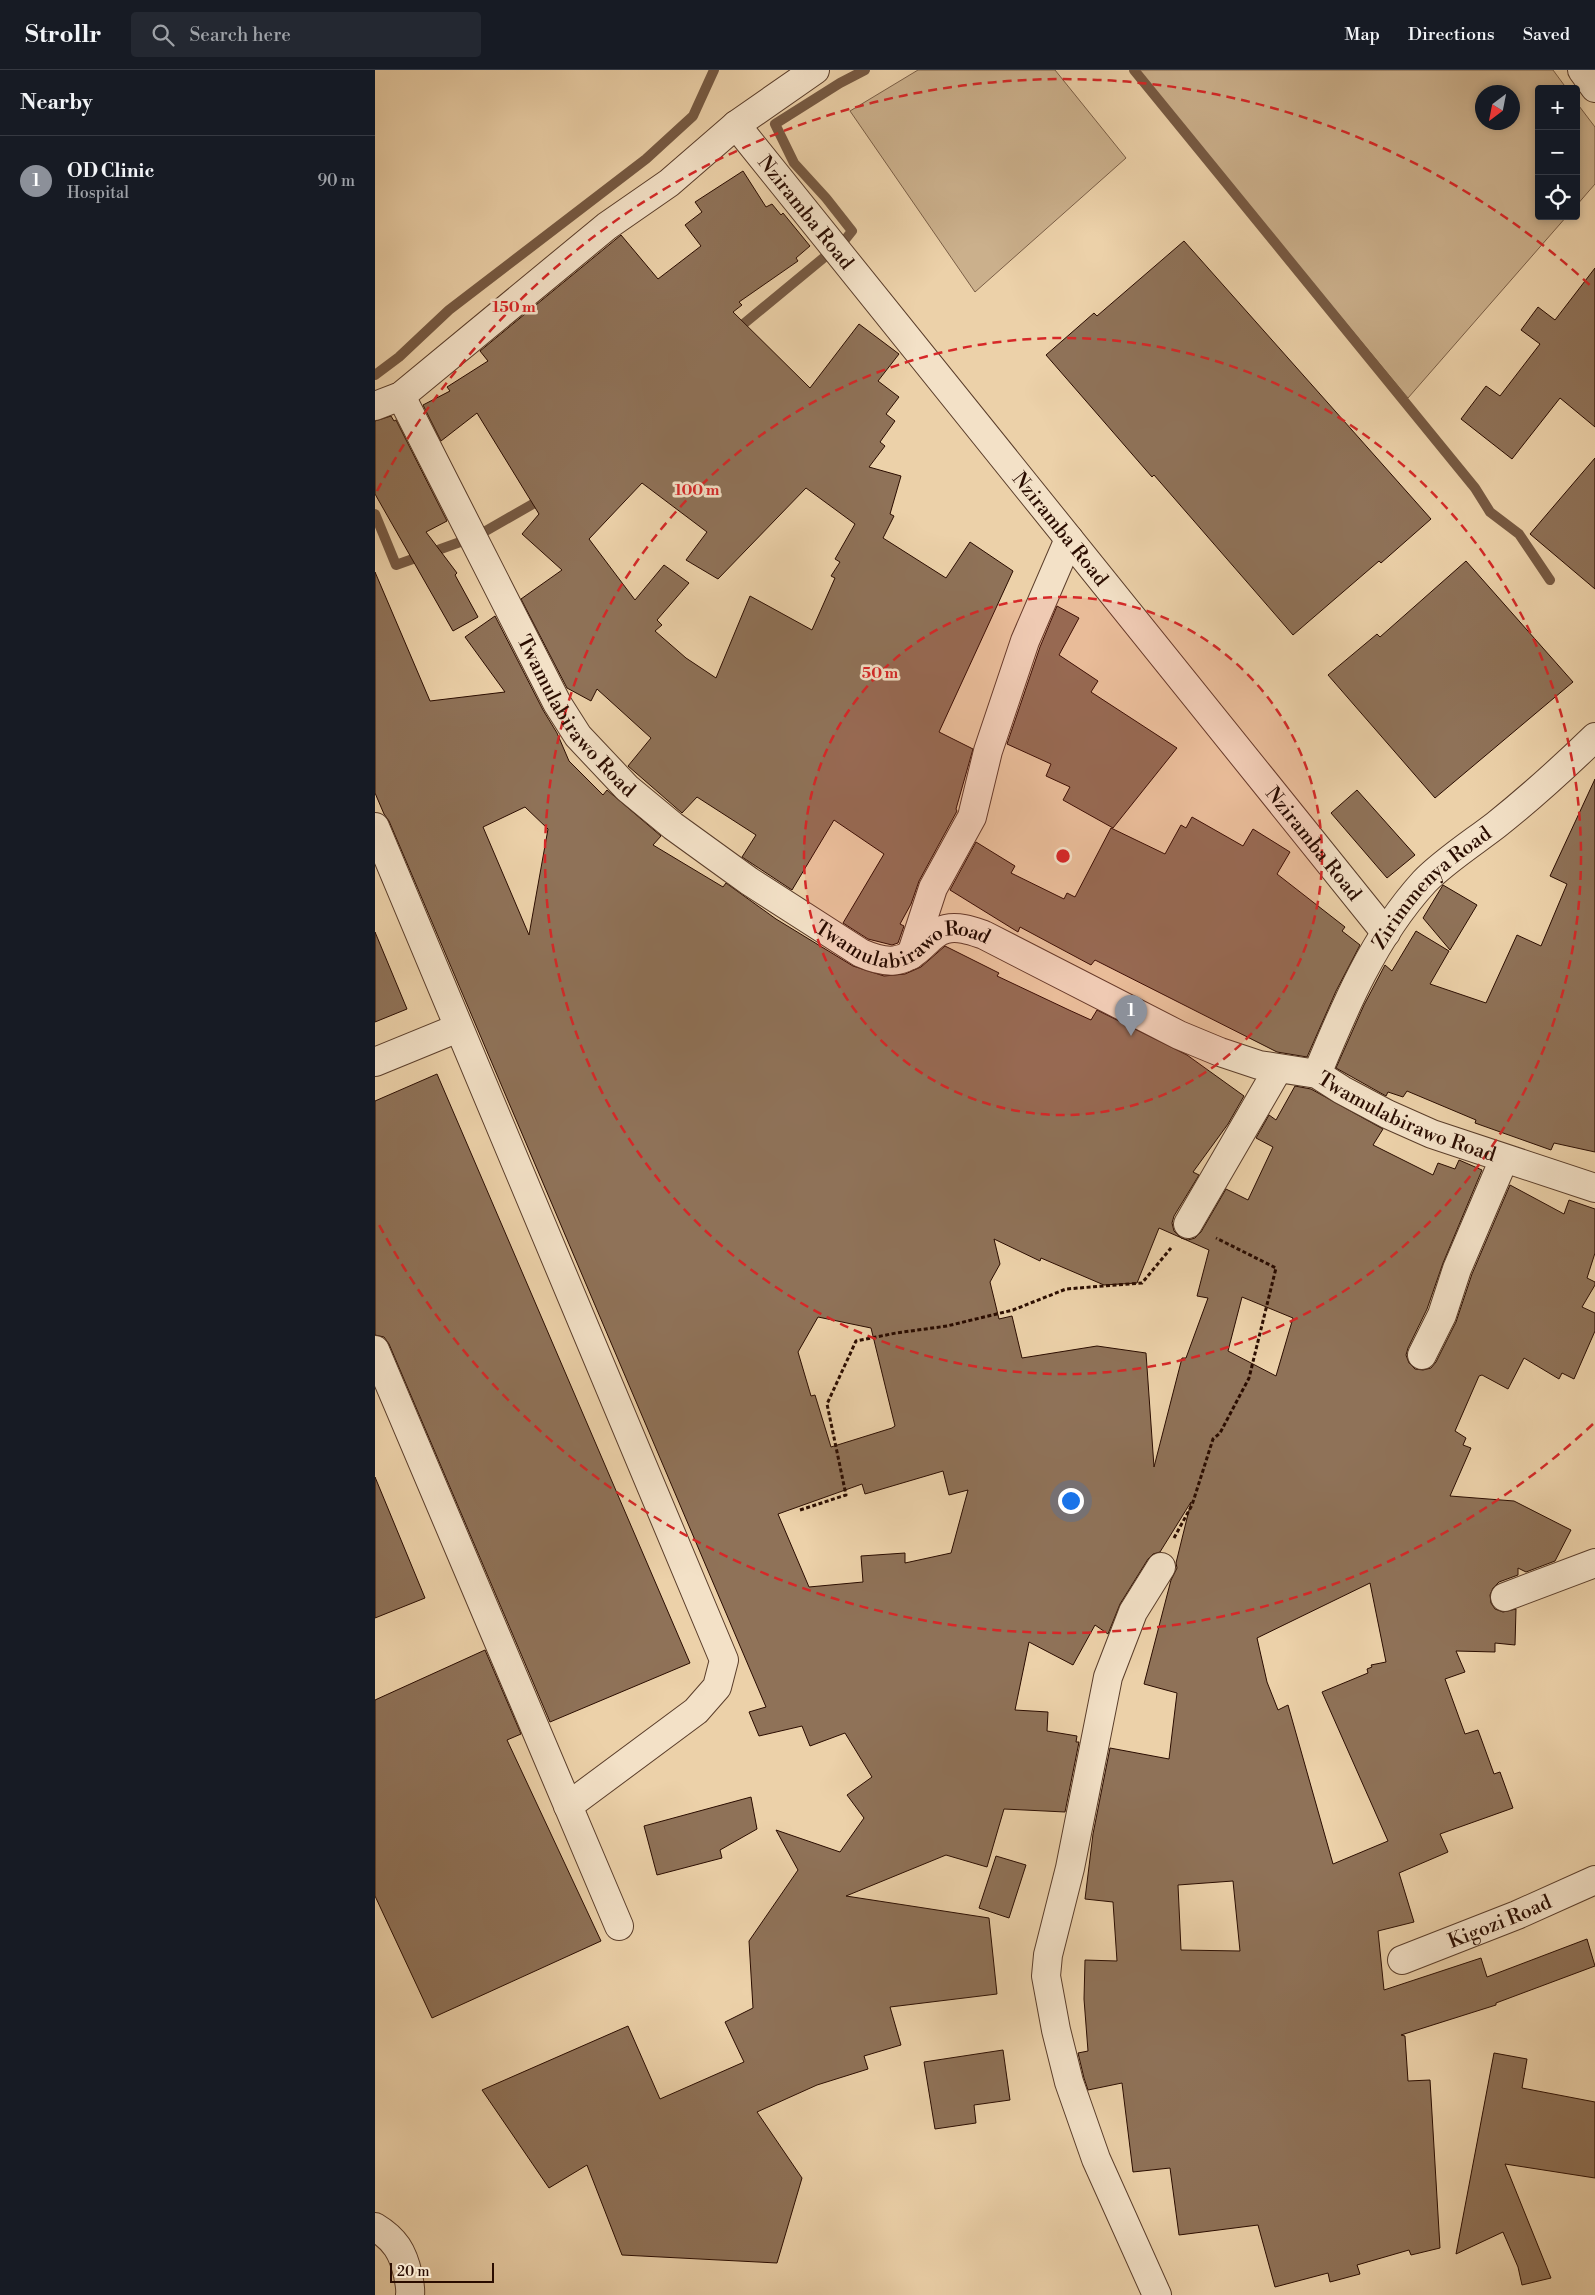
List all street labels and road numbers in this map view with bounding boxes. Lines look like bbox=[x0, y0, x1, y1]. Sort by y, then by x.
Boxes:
street label: Nziramba Road bbox=[752, 151, 859, 276]
street label: Nziramba Road bbox=[1006, 467, 1113, 592]
street label: Twamulabirawo Road bbox=[511, 631, 640, 804]
street label: Nziramba Road bbox=[1259, 782, 1367, 907]
street label: Zirimmenya Road bbox=[1367, 821, 1497, 954]
street label: Twamulabirawo Road bbox=[810, 916, 995, 975]
street label: Twamulabirawo Road bbox=[1312, 1067, 1499, 1169]
street label: Kigozi Road bbox=[1445, 1890, 1556, 1955]

